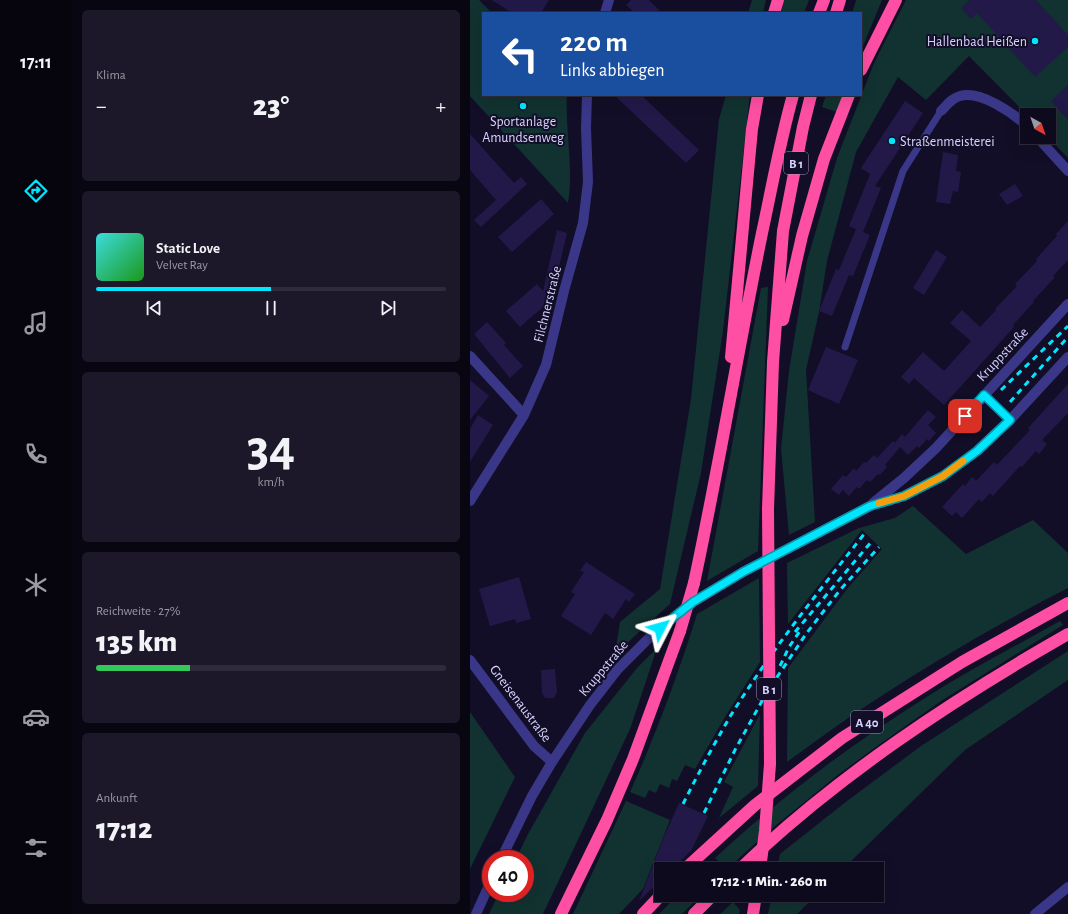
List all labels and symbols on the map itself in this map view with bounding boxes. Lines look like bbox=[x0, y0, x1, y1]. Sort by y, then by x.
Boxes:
place label: Hallenbad Heißen bbox=[927, 35, 1027, 49]
marker: Hallenbad Heißen bbox=[1030, 36, 1040, 46]
marker: Sportanlage Amundsenweg bbox=[518, 101, 528, 111]
north arrow bbox=[1020, 108, 1056, 144]
place label: Sportanlage Amundsenweg bbox=[482, 115, 564, 145]
place label: Straßenmeisterei bbox=[900, 135, 995, 149]
marker: Straßenmeisterei bbox=[887, 136, 897, 146]
road number: B 1 bbox=[784, 152, 808, 174]
street label: Filchnerstraße bbox=[532, 265, 564, 344]
street label: Kruppstraße bbox=[974, 325, 1031, 384]
pin bbox=[948, 399, 982, 433]
position arrow bbox=[639, 607, 681, 649]
street label: Kruppstraße bbox=[577, 638, 631, 699]
street label: Gneisenaustraße bbox=[487, 663, 554, 745]
road number: B 1 bbox=[757, 678, 781, 700]
road number: A 40 bbox=[851, 711, 883, 733]
speed limit sign: 40 bbox=[482, 850, 534, 902]

